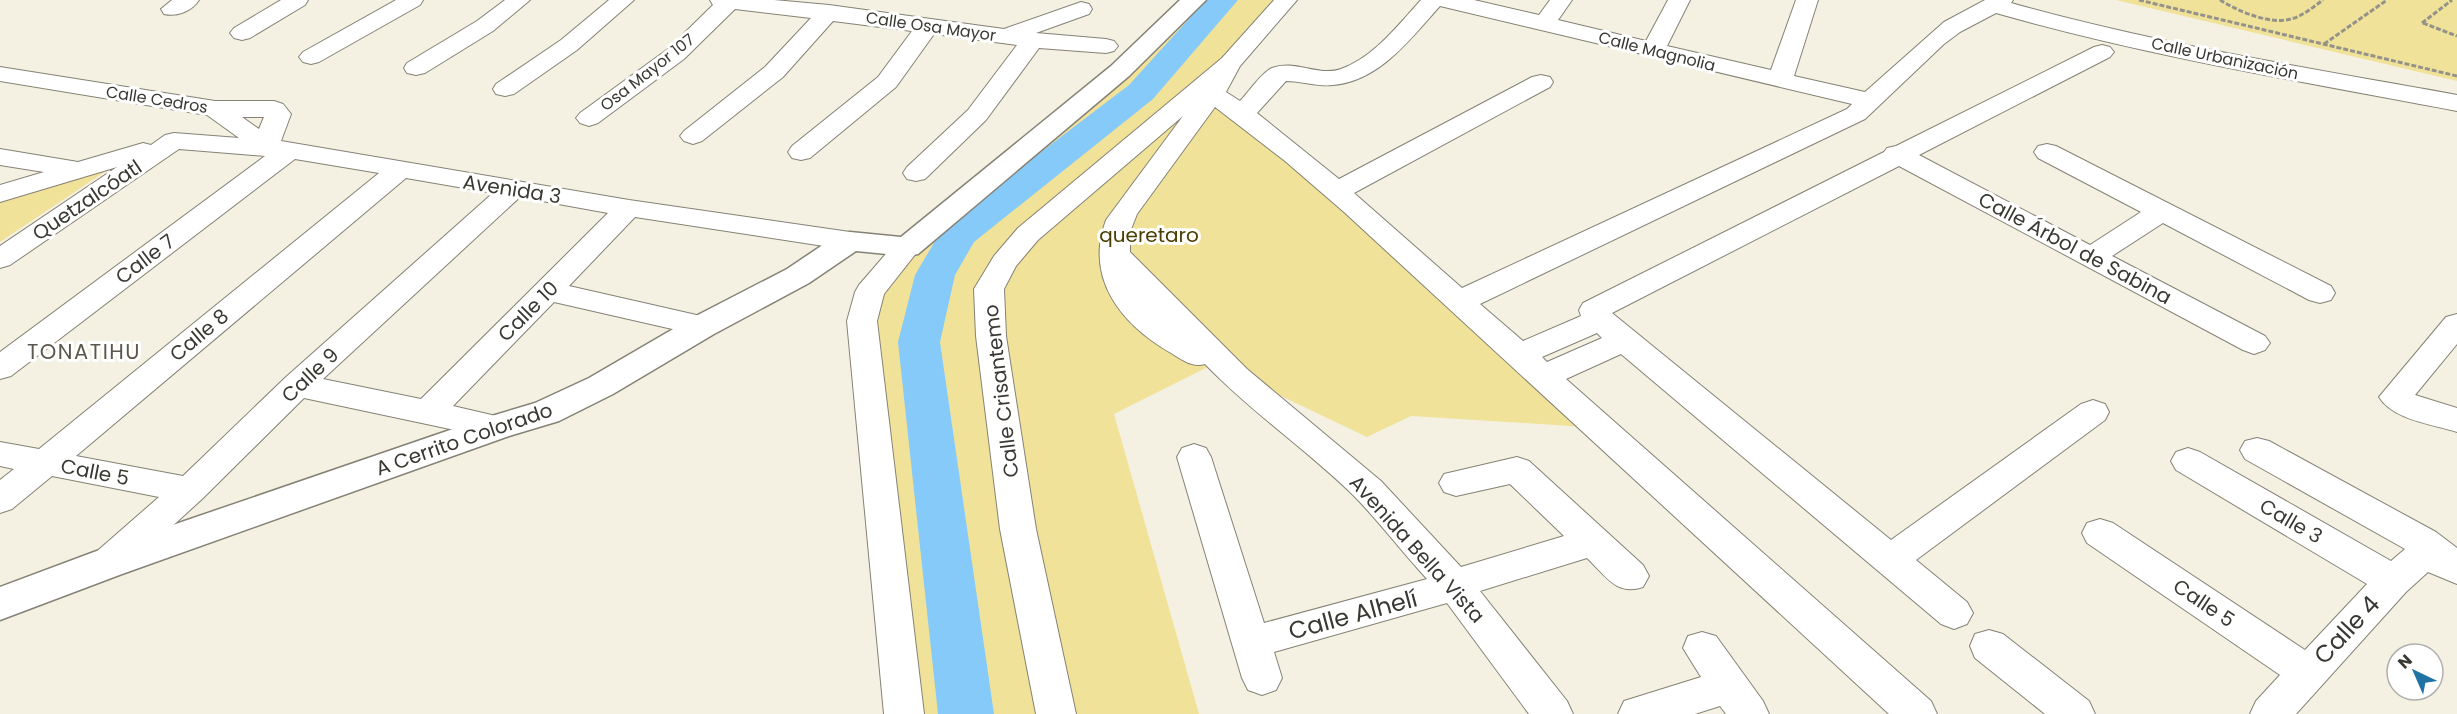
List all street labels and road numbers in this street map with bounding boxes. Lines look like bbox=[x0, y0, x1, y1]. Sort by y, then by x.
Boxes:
street label: Calle Osa Mayor bbox=[864, 6, 997, 47]
street label: Calle Magnolia bbox=[1596, 26, 1718, 77]
street label: Osa Mayor 107 bbox=[595, 28, 700, 117]
street label: Calle Urbanización bbox=[2149, 32, 2301, 85]
street label: Calle Cedros bbox=[104, 80, 210, 119]
street label: Quetzalcóatl bbox=[27, 153, 147, 247]
street label: Avenida 3 bbox=[461, 167, 563, 211]
street label: Calle Árbol de Sabina bbox=[1973, 185, 2177, 311]
street label: Calle 7 bbox=[110, 227, 180, 290]
street label: Calle 10 bbox=[491, 274, 565, 348]
street label: Calle 8 bbox=[164, 302, 234, 368]
street label: Calle Crisantemo bbox=[976, 303, 1026, 479]
street label: Calle 9 bbox=[275, 341, 345, 409]
street label: A Cerrito Colorado bbox=[372, 396, 556, 482]
street label: Calle 5 bbox=[58, 452, 132, 492]
street label: Avenida Bella Vista bbox=[1343, 469, 1491, 629]
street label: Calle 3 bbox=[2254, 492, 2328, 550]
street label: Calle 5 bbox=[2168, 572, 2240, 634]
street label: Calle Alhelí bbox=[1285, 581, 1421, 648]
street label: Calle 4 bbox=[2306, 588, 2387, 671]

